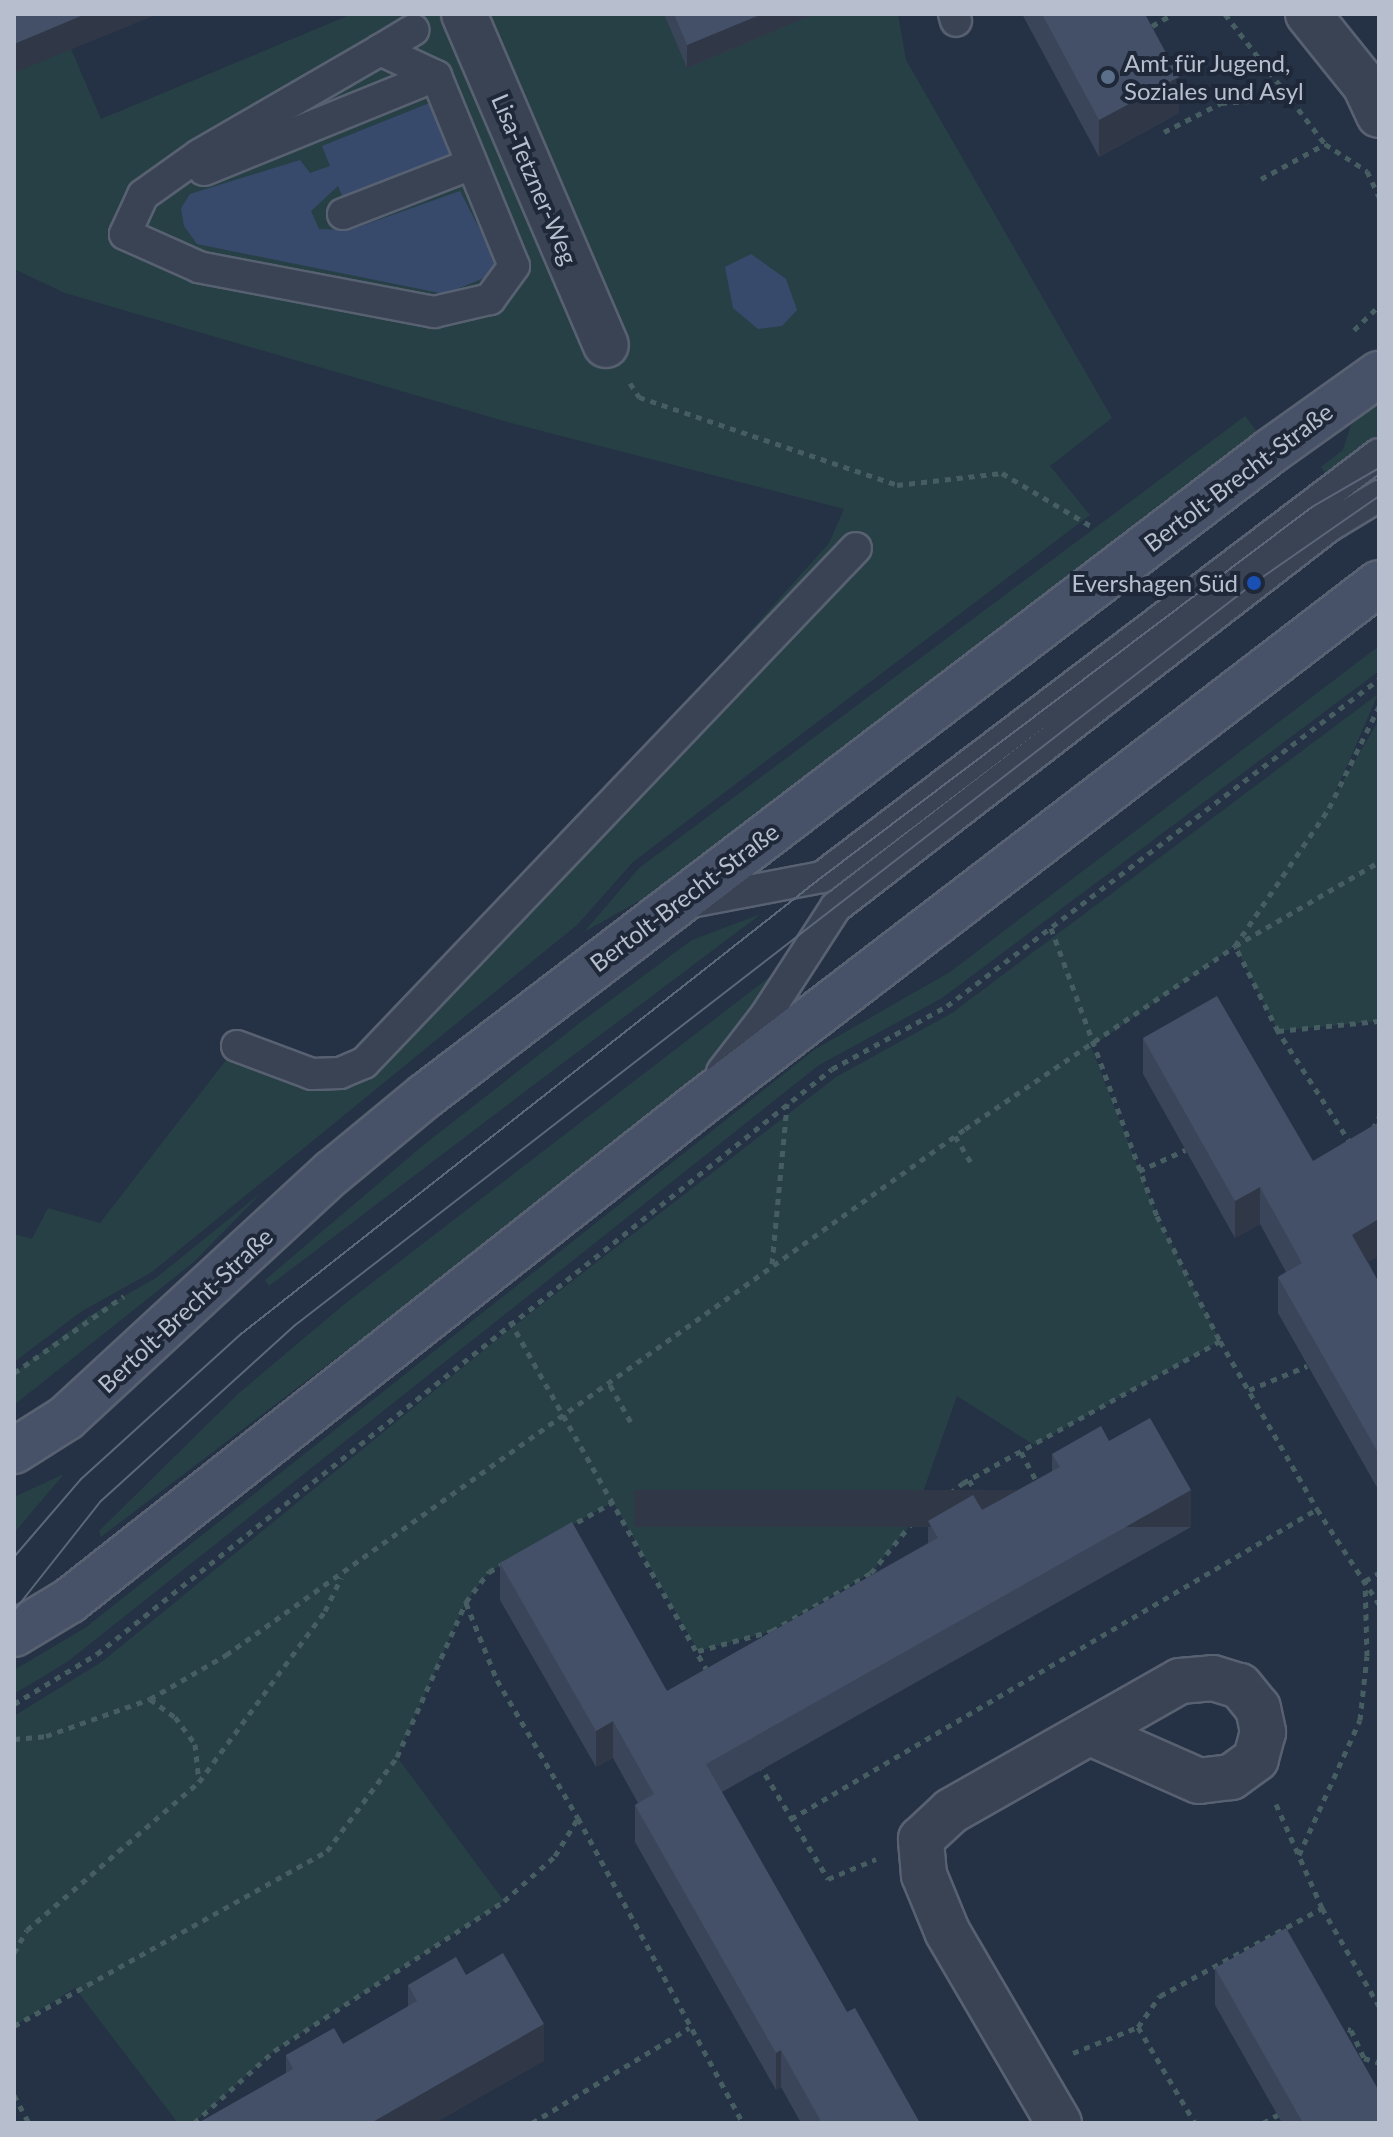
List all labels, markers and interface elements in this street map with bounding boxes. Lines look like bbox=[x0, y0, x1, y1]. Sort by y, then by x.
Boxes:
place label: Amt für Jugend, Soziales und Asyl bbox=[1124, 49, 1305, 105]
marker: Amt für Jugend, Soziales und Asyl bbox=[1099, 68, 1117, 86]
street label: Lisa-Tetzner-Weg bbox=[486, 89, 584, 269]
street label: Bertolt-Brecht-Straße bbox=[1138, 397, 1338, 557]
place label: Evershagen Süd bbox=[1072, 569, 1238, 597]
marker: Evershagen Süd bbox=[1245, 574, 1263, 592]
street label: Bertolt-Brecht-Straße bbox=[584, 817, 784, 977]
street label: Bertolt-Brecht-Straße bbox=[92, 1222, 278, 1398]

